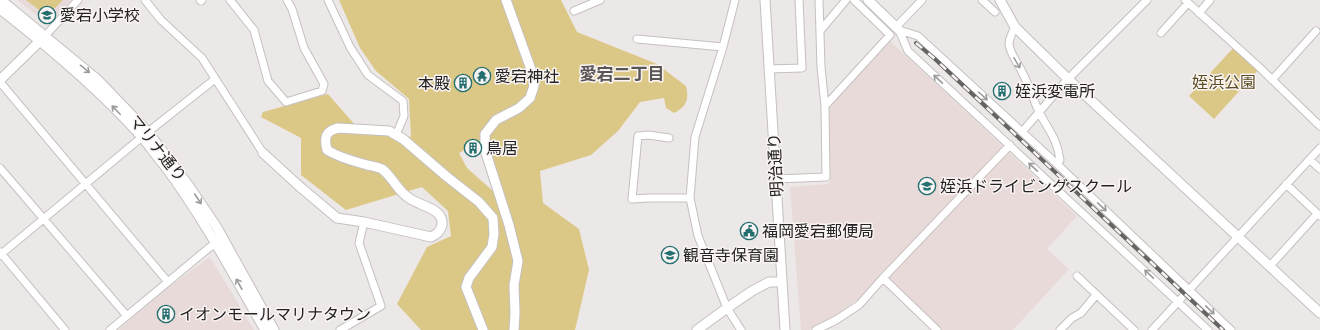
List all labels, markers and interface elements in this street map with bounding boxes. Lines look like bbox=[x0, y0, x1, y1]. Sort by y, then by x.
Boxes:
place label: 愛宕小学校 bbox=[60, 4, 140, 27]
school or university icon: 愛宕小学校 bbox=[37, 5, 57, 25]
one-way arrow bbox=[1014, 57, 1022, 69]
district label: 愛宕二丁目 bbox=[580, 62, 665, 86]
one-way arrow bbox=[80, 65, 91, 73]
place label: 愛宕神社 bbox=[495, 65, 559, 88]
temple icon: 愛宕神社 bbox=[472, 66, 492, 86]
park label: 姪浜公園 bbox=[1192, 71, 1256, 94]
place label: 本殿 bbox=[418, 72, 450, 95]
building icon: 本殿 bbox=[453, 73, 473, 93]
one-way arrow bbox=[933, 75, 943, 84]
place label: 姪浜変電所 bbox=[1015, 80, 1095, 103]
building icon: 姪浜変電所 bbox=[992, 81, 1012, 101]
one-way arrow bbox=[978, 92, 988, 101]
one-way arrow bbox=[111, 105, 121, 115]
street label: マリナ通り bbox=[123, 110, 192, 187]
street label: 明治通り bbox=[762, 132, 789, 198]
place label: 鳥居 bbox=[486, 137, 518, 160]
building icon: 鳥居 bbox=[463, 138, 483, 158]
one-way arrow bbox=[1028, 162, 1038, 172]
place label: 姪浜ドライビングスクール bbox=[940, 175, 1132, 198]
school or university icon: 姪浜ドライビングスクール bbox=[917, 176, 937, 196]
one-way arrow bbox=[194, 193, 202, 205]
one-way arrow bbox=[1097, 202, 1107, 212]
place label: 福岡愛宕郵便局 bbox=[762, 220, 874, 243]
public building icon: 福岡愛宕郵便局 bbox=[739, 221, 759, 241]
place label: 観音寺保育園 bbox=[683, 244, 779, 267]
school or university icon: 観音寺保育園 bbox=[660, 245, 680, 265]
one-way arrow bbox=[1144, 270, 1154, 279]
one-way arrow bbox=[235, 278, 242, 290]
place label: イオンモールマリナタウン bbox=[179, 303, 371, 326]
building icon: イオンモールマリナタウン bbox=[156, 304, 176, 324]
one-way arrow bbox=[1205, 305, 1215, 315]

